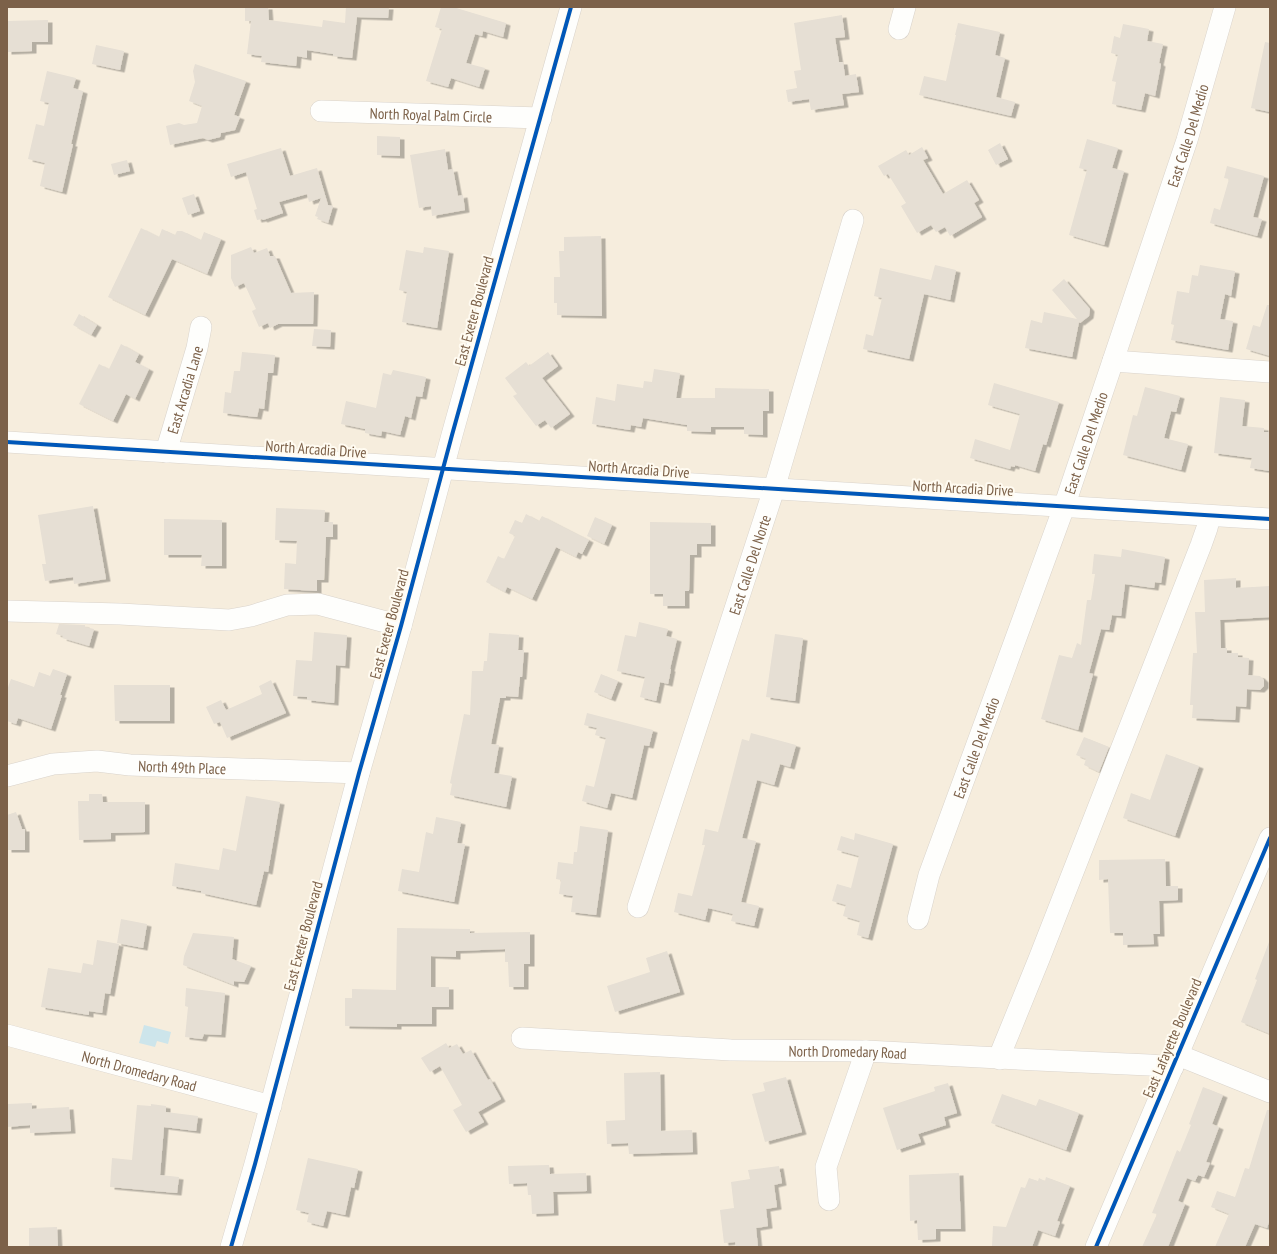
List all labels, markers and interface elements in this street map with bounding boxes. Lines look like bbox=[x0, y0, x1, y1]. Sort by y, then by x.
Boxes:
street label: East Calle Del Medio bbox=[1162, 82, 1212, 189]
street label: North Royal Palm Circle bbox=[369, 103, 492, 126]
street label: East Exeter Boulevard bbox=[450, 254, 498, 368]
street label: East Arcadia Lane bbox=[162, 343, 207, 436]
street label: East Calle Del Medio bbox=[1060, 389, 1111, 496]
street label: North Arcadia Drive bbox=[265, 436, 367, 462]
street label: North Arcadia Drive bbox=[588, 456, 690, 482]
street label: North Arcadia Drive bbox=[912, 476, 1014, 500]
street label: East Calle Del Norte bbox=[724, 512, 775, 617]
street label: East Exeter Boulevard bbox=[365, 567, 413, 681]
street label: East Calle Del Medio bbox=[948, 694, 1003, 801]
street label: North 49th Place bbox=[138, 756, 226, 778]
street label: East Exeter Boulevard bbox=[279, 879, 327, 993]
street label: East Lafayette Boulevard bbox=[1138, 975, 1206, 1101]
street label: North Dromedary Road bbox=[789, 1041, 907, 1063]
street label: North Dromedary Road bbox=[80, 1046, 199, 1095]

